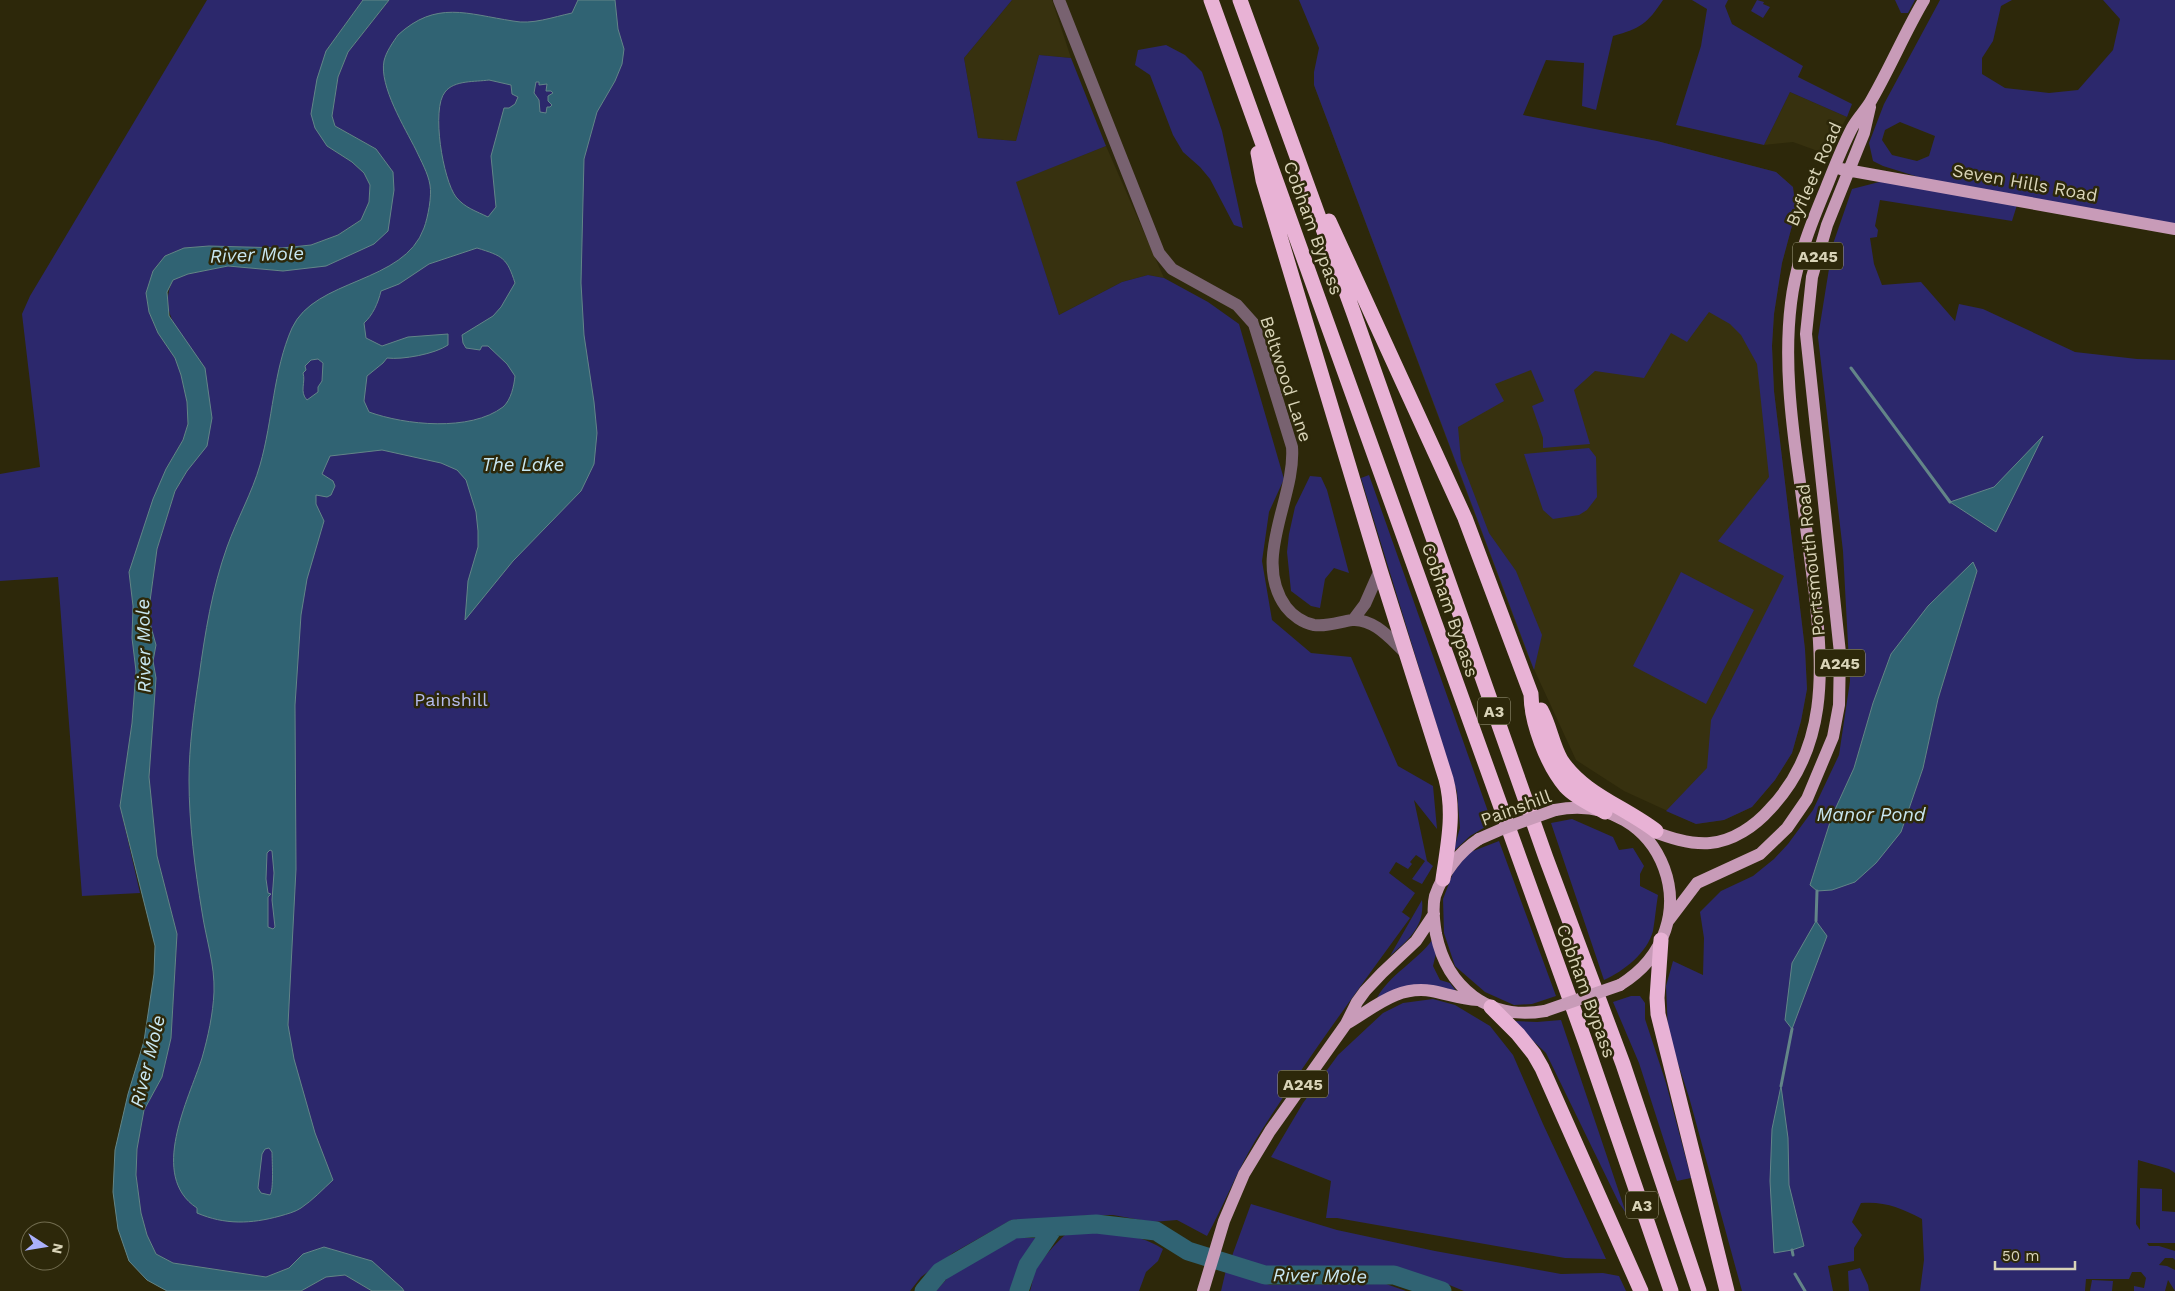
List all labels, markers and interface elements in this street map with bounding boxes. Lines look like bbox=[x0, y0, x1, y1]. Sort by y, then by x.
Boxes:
street label: Byfleet Road bbox=[1781, 118, 1846, 229]
street label: Cobham Bypass bbox=[1280, 158, 1347, 297]
street label: Seven Hills Road bbox=[1951, 159, 2099, 206]
water label: River Mole bbox=[209, 241, 305, 268]
road number: A245 bbox=[1793, 242, 1843, 270]
street label: Beltwood Lane bbox=[1256, 313, 1317, 444]
water label: The Lake bbox=[482, 453, 564, 476]
street label: Portsmouth Road bbox=[1792, 483, 1829, 637]
street label: Cobham Bypass bbox=[1418, 540, 1483, 680]
water label: River Mole bbox=[131, 599, 156, 693]
road number: A245 bbox=[1815, 650, 1865, 676]
park label: Painshill bbox=[414, 689, 488, 710]
road number: A3 bbox=[1478, 698, 1510, 724]
street label: Painshill bbox=[1478, 785, 1554, 830]
water label: Manor Pond bbox=[1816, 803, 1927, 826]
street label: Cobham Bypass bbox=[1553, 921, 1620, 1060]
water label: River Mole bbox=[125, 1013, 170, 1110]
road number: A245 bbox=[1278, 1070, 1328, 1098]
road number: A3 bbox=[1626, 1192, 1658, 1218]
north arrow bbox=[20, 1221, 70, 1271]
scale bar bbox=[1995, 1238, 2075, 1270]
text: N bbox=[49, 1242, 67, 1255]
text: 50 m bbox=[2002, 1247, 2039, 1265]
water label: River Mole bbox=[1273, 1263, 1367, 1288]

